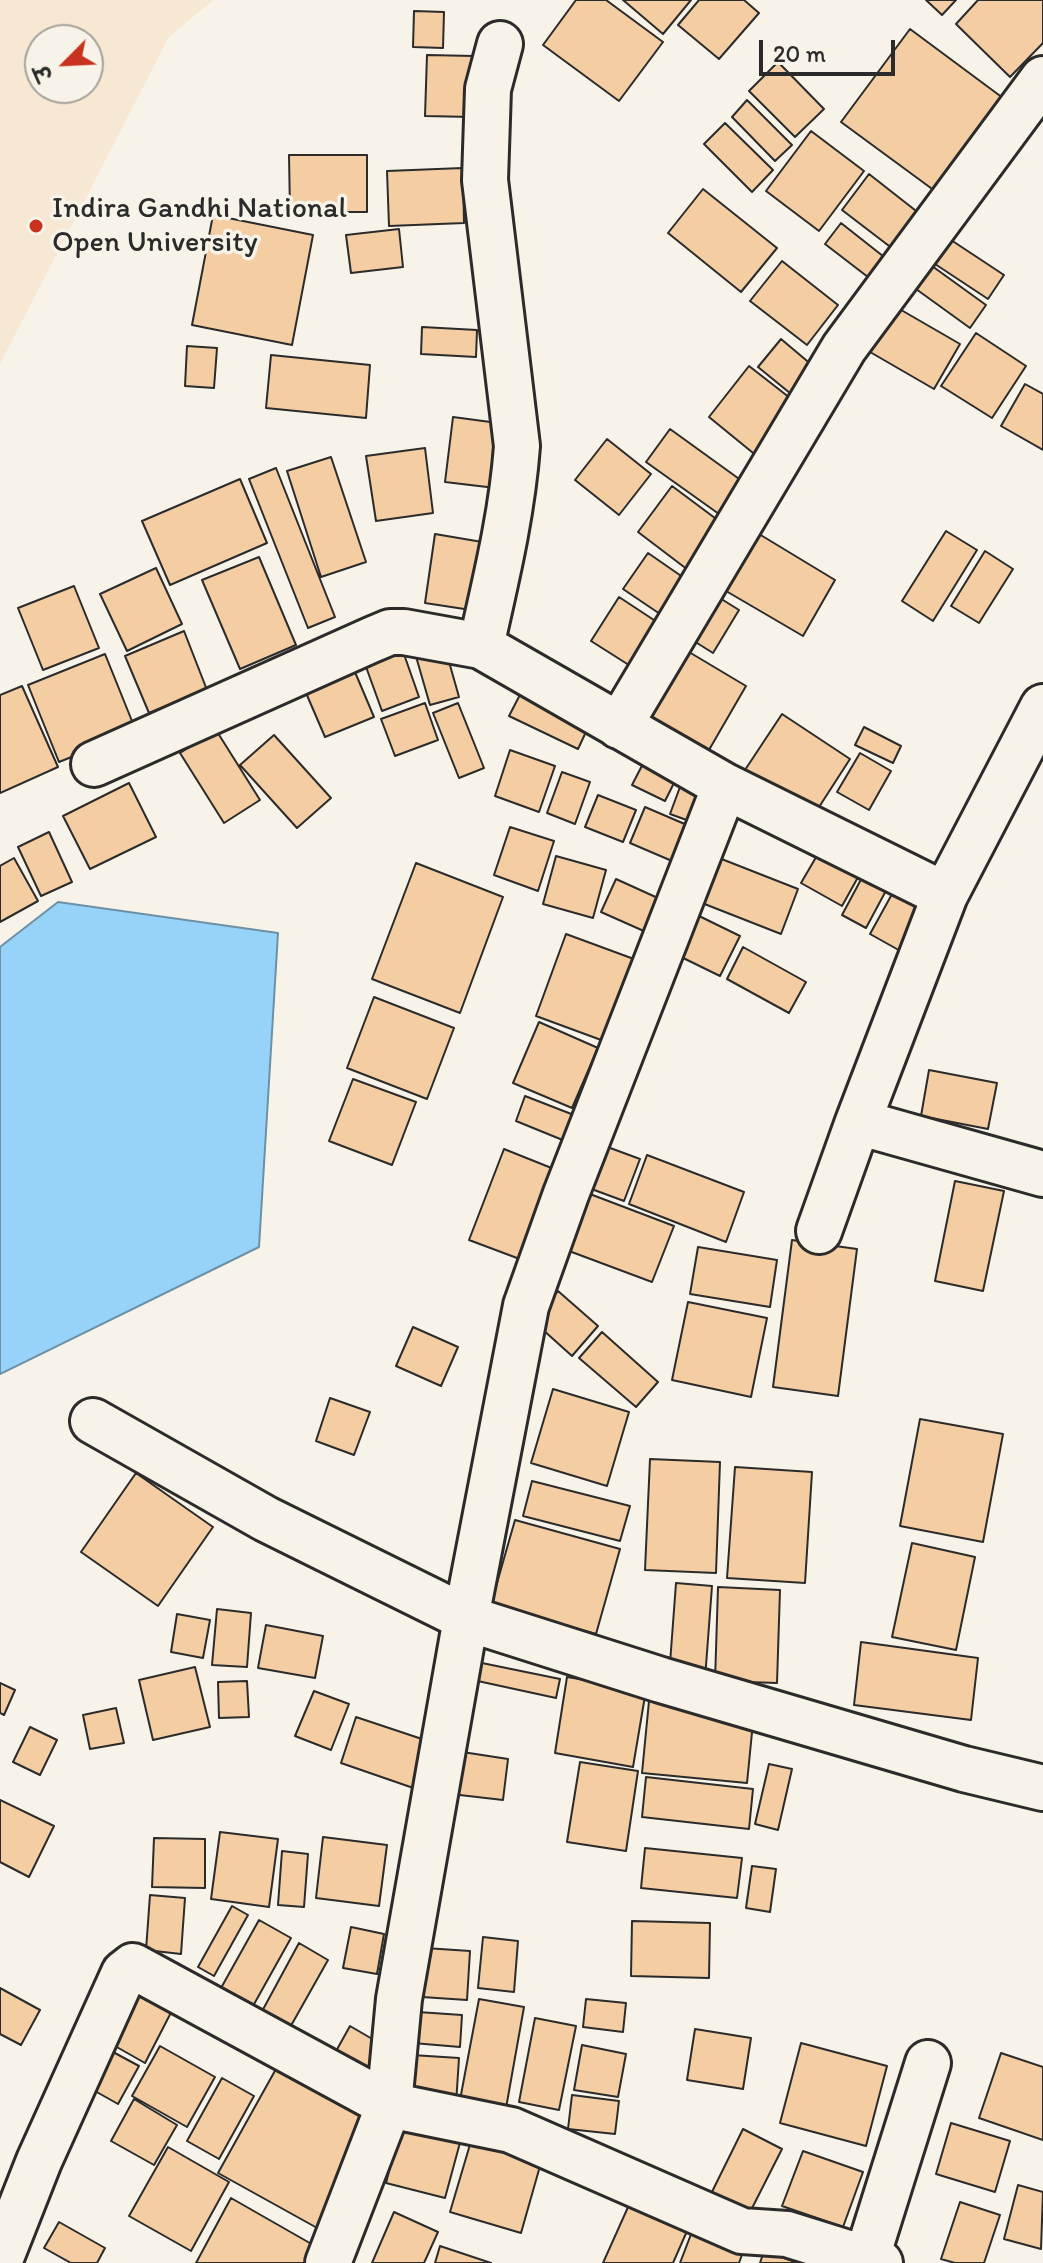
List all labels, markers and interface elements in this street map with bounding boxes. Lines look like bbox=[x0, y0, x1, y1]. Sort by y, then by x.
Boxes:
north arrow bbox=[24, 24, 104, 104]
scale bar bbox=[763, 24, 899, 74]
text: 20 m bbox=[773, 39, 826, 68]
text: उ bbox=[28, 61, 59, 85]
place label: Indira Gandhi National Open University bbox=[52, 191, 347, 262]
marker: Indira Gandhi National Open University bbox=[27, 217, 45, 235]

